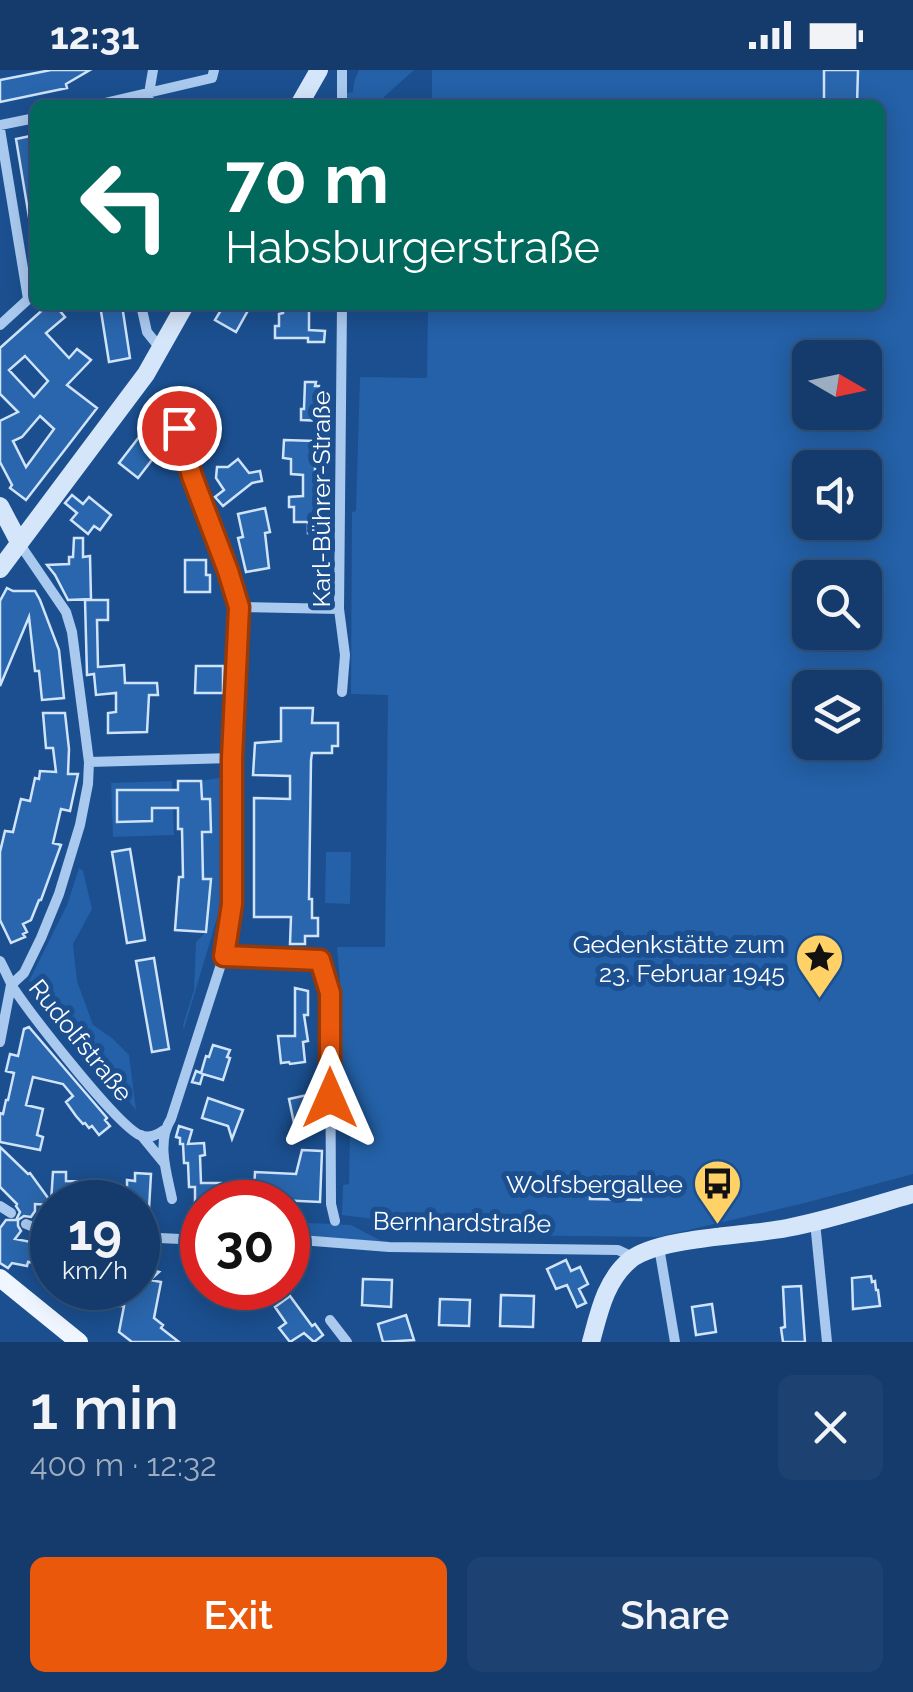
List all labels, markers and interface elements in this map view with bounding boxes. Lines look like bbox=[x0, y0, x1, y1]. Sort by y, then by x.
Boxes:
text: 12:31 bbox=[50, 13, 140, 58]
text: 70 m bbox=[225, 137, 389, 219]
icon: left bbox=[60, 140, 190, 270]
text: Habsburgerstraße bbox=[225, 221, 600, 274]
north arrow bbox=[792, 340, 882, 430]
map controls bbox=[792, 340, 882, 760]
pin bbox=[137, 386, 222, 471]
street label: Karl-Bührer-Straße bbox=[306, 390, 336, 608]
icon: arrive bbox=[152, 401, 207, 456]
button: sound bbox=[792, 450, 882, 540]
button: search bbox=[792, 560, 882, 650]
button: layers bbox=[792, 670, 882, 760]
place label: Gedenkstätte zum 23. Februar 1945 bbox=[573, 929, 785, 988]
place icon: Gedenkstätte zum 23. Februar 1945 bbox=[794, 932, 846, 1000]
street label: Rudolfstraße bbox=[23, 973, 139, 1107]
position arrow bbox=[278, 1046, 382, 1150]
bus stop icon: Wolfsbergallee bbox=[692, 1158, 744, 1226]
place label: Wolfsbergallee bbox=[506, 1169, 683, 1199]
speed limit sign: 30 bbox=[180, 1180, 310, 1310]
text: 19 bbox=[68, 1203, 122, 1262]
street label: Bernhardstraße bbox=[373, 1205, 551, 1239]
text: km/h bbox=[62, 1255, 128, 1285]
text: 1 min bbox=[30, 1373, 179, 1443]
button: close bbox=[778, 1375, 883, 1480]
text: 400 m · 12:32 bbox=[30, 1446, 217, 1483]
button: Exit bbox=[30, 1557, 447, 1672]
button: Share bbox=[467, 1557, 883, 1672]

